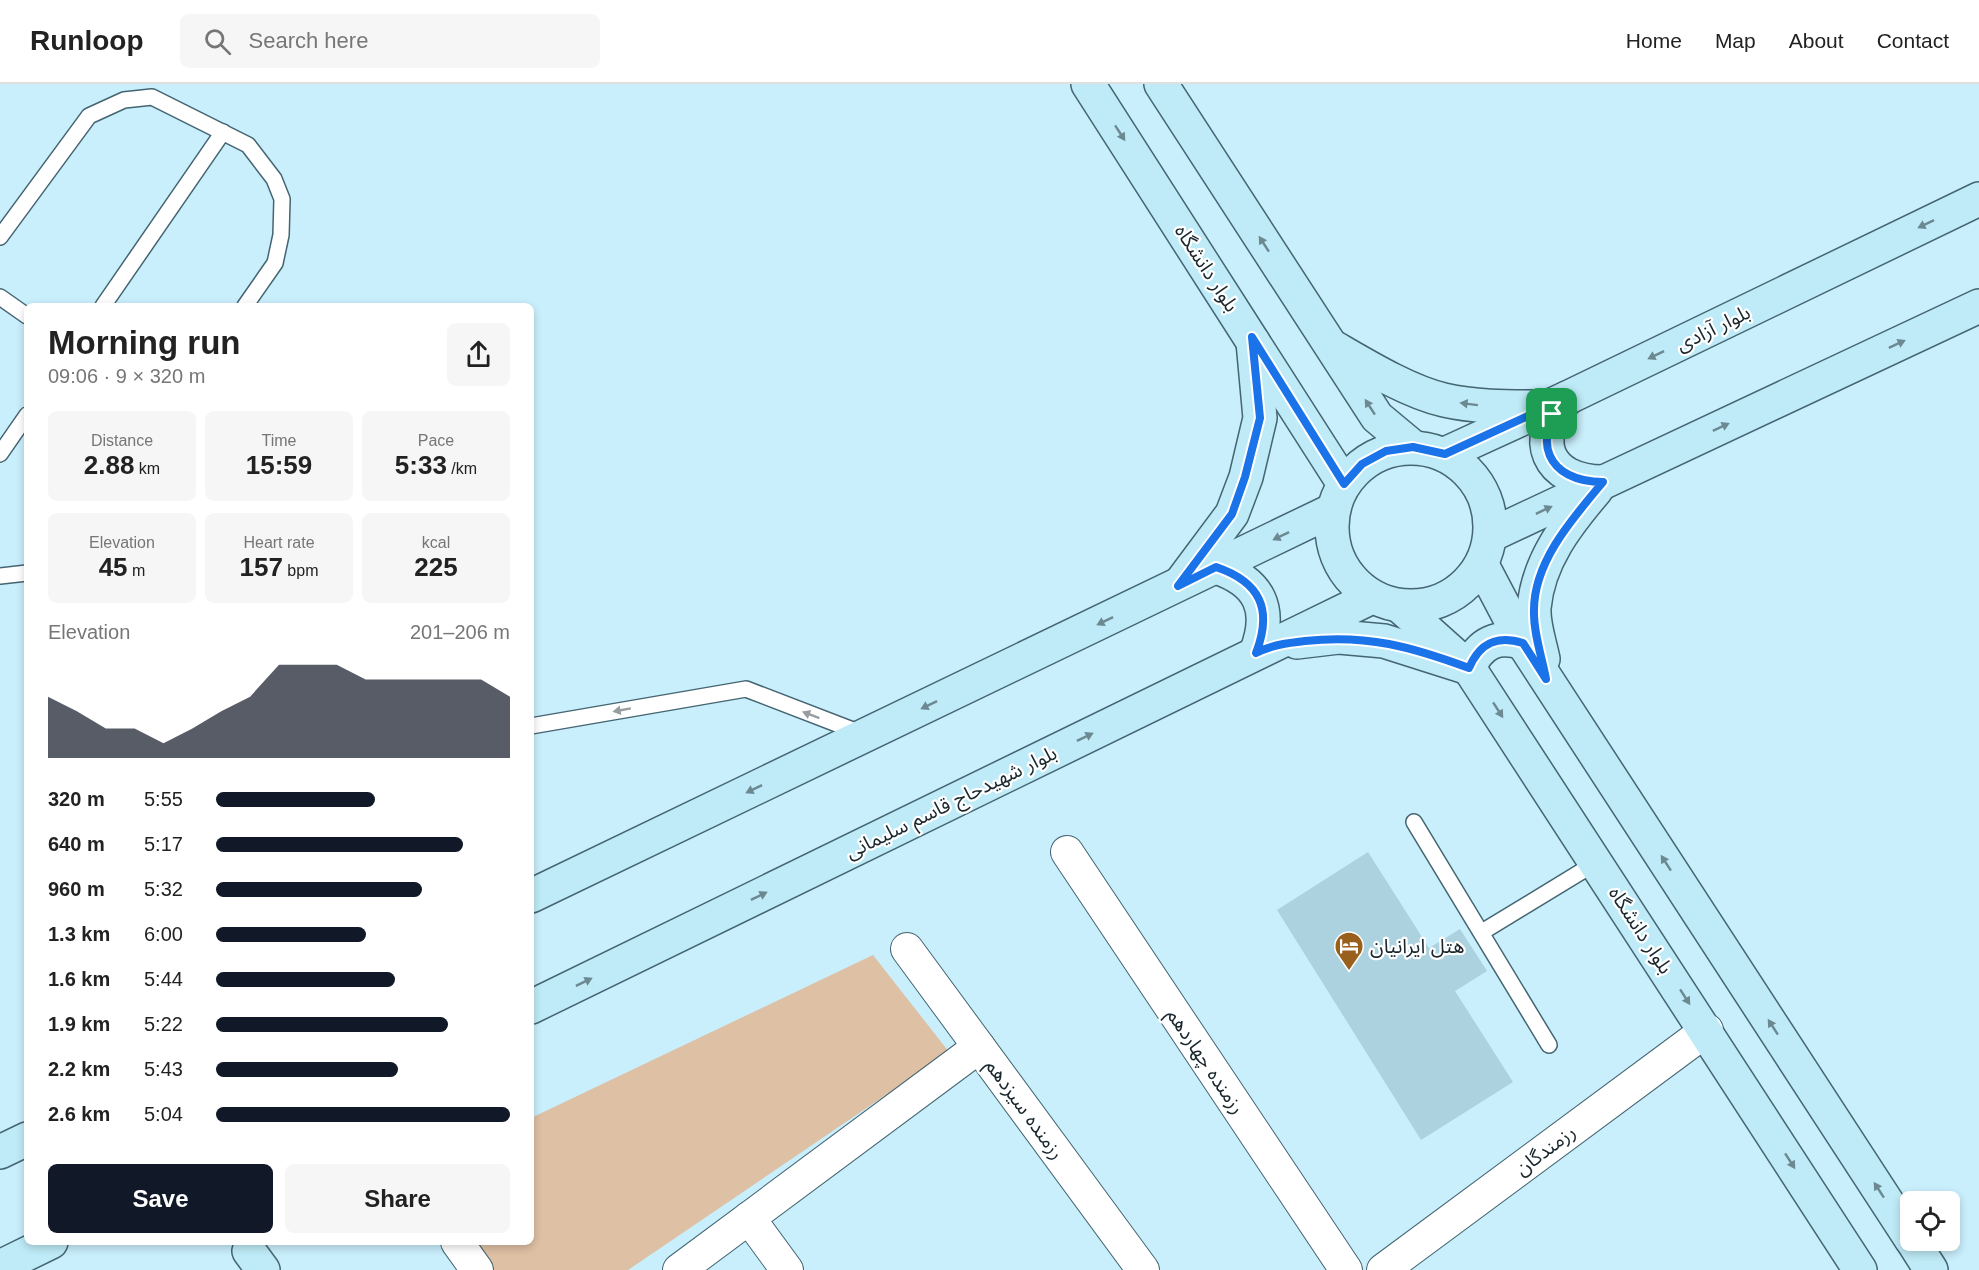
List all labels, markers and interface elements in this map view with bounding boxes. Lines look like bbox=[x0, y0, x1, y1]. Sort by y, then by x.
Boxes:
search box bbox=[180, 14, 600, 68]
text: Runloop bbox=[30, 25, 144, 56]
icon: search bbox=[201, 25, 234, 58]
text: Search here bbox=[249, 28, 368, 53]
text: Home bbox=[1626, 29, 1682, 52]
text: Map bbox=[1715, 29, 1756, 52]
text: About bbox=[1789, 29, 1844, 52]
text: Contact bbox=[1877, 29, 1949, 52]
one-way arrow bbox=[1115, 125, 1126, 141]
street label: بلوار دانشگاه bbox=[1170, 220, 1243, 316]
one-way arrow bbox=[1918, 220, 1935, 229]
one-way arrow bbox=[1259, 236, 1270, 252]
street label: بلوار آزادی bbox=[1672, 301, 1754, 356]
button: share bbox=[447, 323, 510, 386]
text: Morning run bbox=[48, 324, 240, 361]
one-way arrow bbox=[1889, 340, 1906, 349]
one-way arrow bbox=[1648, 351, 1665, 360]
text: 09:06 · 9 × 320 m bbox=[48, 365, 205, 387]
pin bbox=[1526, 388, 1577, 439]
icon: arrive bbox=[1535, 397, 1568, 430]
one-way arrow bbox=[1365, 399, 1376, 415]
one-way arrow bbox=[1459, 399, 1478, 408]
one-way arrow bbox=[1712, 422, 1730, 432]
text: Distance bbox=[91, 432, 153, 449]
text: Time bbox=[262, 432, 296, 449]
text: Pace bbox=[418, 432, 454, 449]
text: 2.88 bbox=[84, 450, 134, 480]
text: 15:59 bbox=[246, 450, 312, 480]
text: 5:33 bbox=[395, 450, 447, 480]
text: km bbox=[134, 460, 160, 477]
text: /km bbox=[447, 460, 477, 477]
one-way arrow bbox=[1536, 505, 1553, 514]
one-way arrow bbox=[1272, 531, 1289, 540]
text: Elevation bbox=[89, 534, 155, 551]
text: Heart rate bbox=[243, 534, 315, 551]
text: kcal bbox=[422, 534, 450, 551]
text: 45 bbox=[99, 552, 128, 582]
text: 157 bbox=[240, 552, 283, 582]
text: 225 bbox=[414, 552, 458, 582]
text: m bbox=[128, 562, 145, 579]
text: bpm bbox=[283, 562, 318, 579]
one-way arrow bbox=[1097, 616, 1114, 625]
text: Elevation bbox=[48, 621, 130, 643]
text: 201–206 m bbox=[410, 621, 510, 643]
one-way arrow bbox=[921, 700, 938, 709]
one-way arrow bbox=[1492, 702, 1503, 719]
one-way arrow bbox=[613, 705, 632, 714]
one-way arrow bbox=[802, 709, 820, 719]
one-way arrow bbox=[1076, 732, 1093, 741]
street label: بلوار شهیدحاج قاسم سلیمانی bbox=[842, 741, 1062, 866]
one-way arrow bbox=[745, 785, 762, 794]
text: 320 m bbox=[48, 788, 105, 810]
text: 5:55 bbox=[144, 788, 183, 810]
text: 640 m bbox=[48, 833, 105, 855]
text: 5:17 bbox=[144, 833, 183, 855]
one-way arrow bbox=[1661, 855, 1672, 871]
text: 960 m bbox=[48, 878, 105, 900]
text: 5:32 bbox=[144, 878, 183, 900]
street label: بلوار دانشگاه bbox=[1604, 882, 1677, 978]
one-way arrow bbox=[750, 891, 767, 901]
text: 1.3 km bbox=[48, 923, 110, 945]
text: 6:00 bbox=[144, 923, 183, 945]
hotel icon: هتل ایرانیان bbox=[1333, 930, 1365, 972]
place label: هتل ایرانیان bbox=[1370, 935, 1464, 958]
text: 1.6 km bbox=[48, 968, 110, 990]
text: 5:44 bbox=[144, 968, 183, 990]
one-way arrow bbox=[575, 977, 592, 986]
one-way arrow bbox=[1679, 989, 1690, 1005]
street label: رزمنده چهاردهم bbox=[1159, 1004, 1249, 1120]
text: 1.9 km bbox=[48, 1013, 110, 1035]
text: 5:22 bbox=[144, 1013, 183, 1035]
one-way arrow bbox=[1767, 1018, 1778, 1035]
street label: رزمنده سیزدهم bbox=[978, 1055, 1069, 1166]
text: 2.2 km bbox=[48, 1058, 110, 1080]
text: 5:43 bbox=[144, 1058, 183, 1080]
text: 2.6 km bbox=[48, 1103, 110, 1125]
text: 5:04 bbox=[144, 1103, 183, 1125]
street label: رزمندگان bbox=[1511, 1120, 1580, 1181]
one-way arrow bbox=[1784, 1153, 1795, 1169]
button: Save bbox=[48, 1164, 273, 1233]
button: Share bbox=[285, 1164, 510, 1233]
one-way arrow bbox=[1874, 1182, 1885, 1198]
map controls bbox=[1900, 1191, 1960, 1251]
button: locate bbox=[1900, 1191, 1960, 1251]

